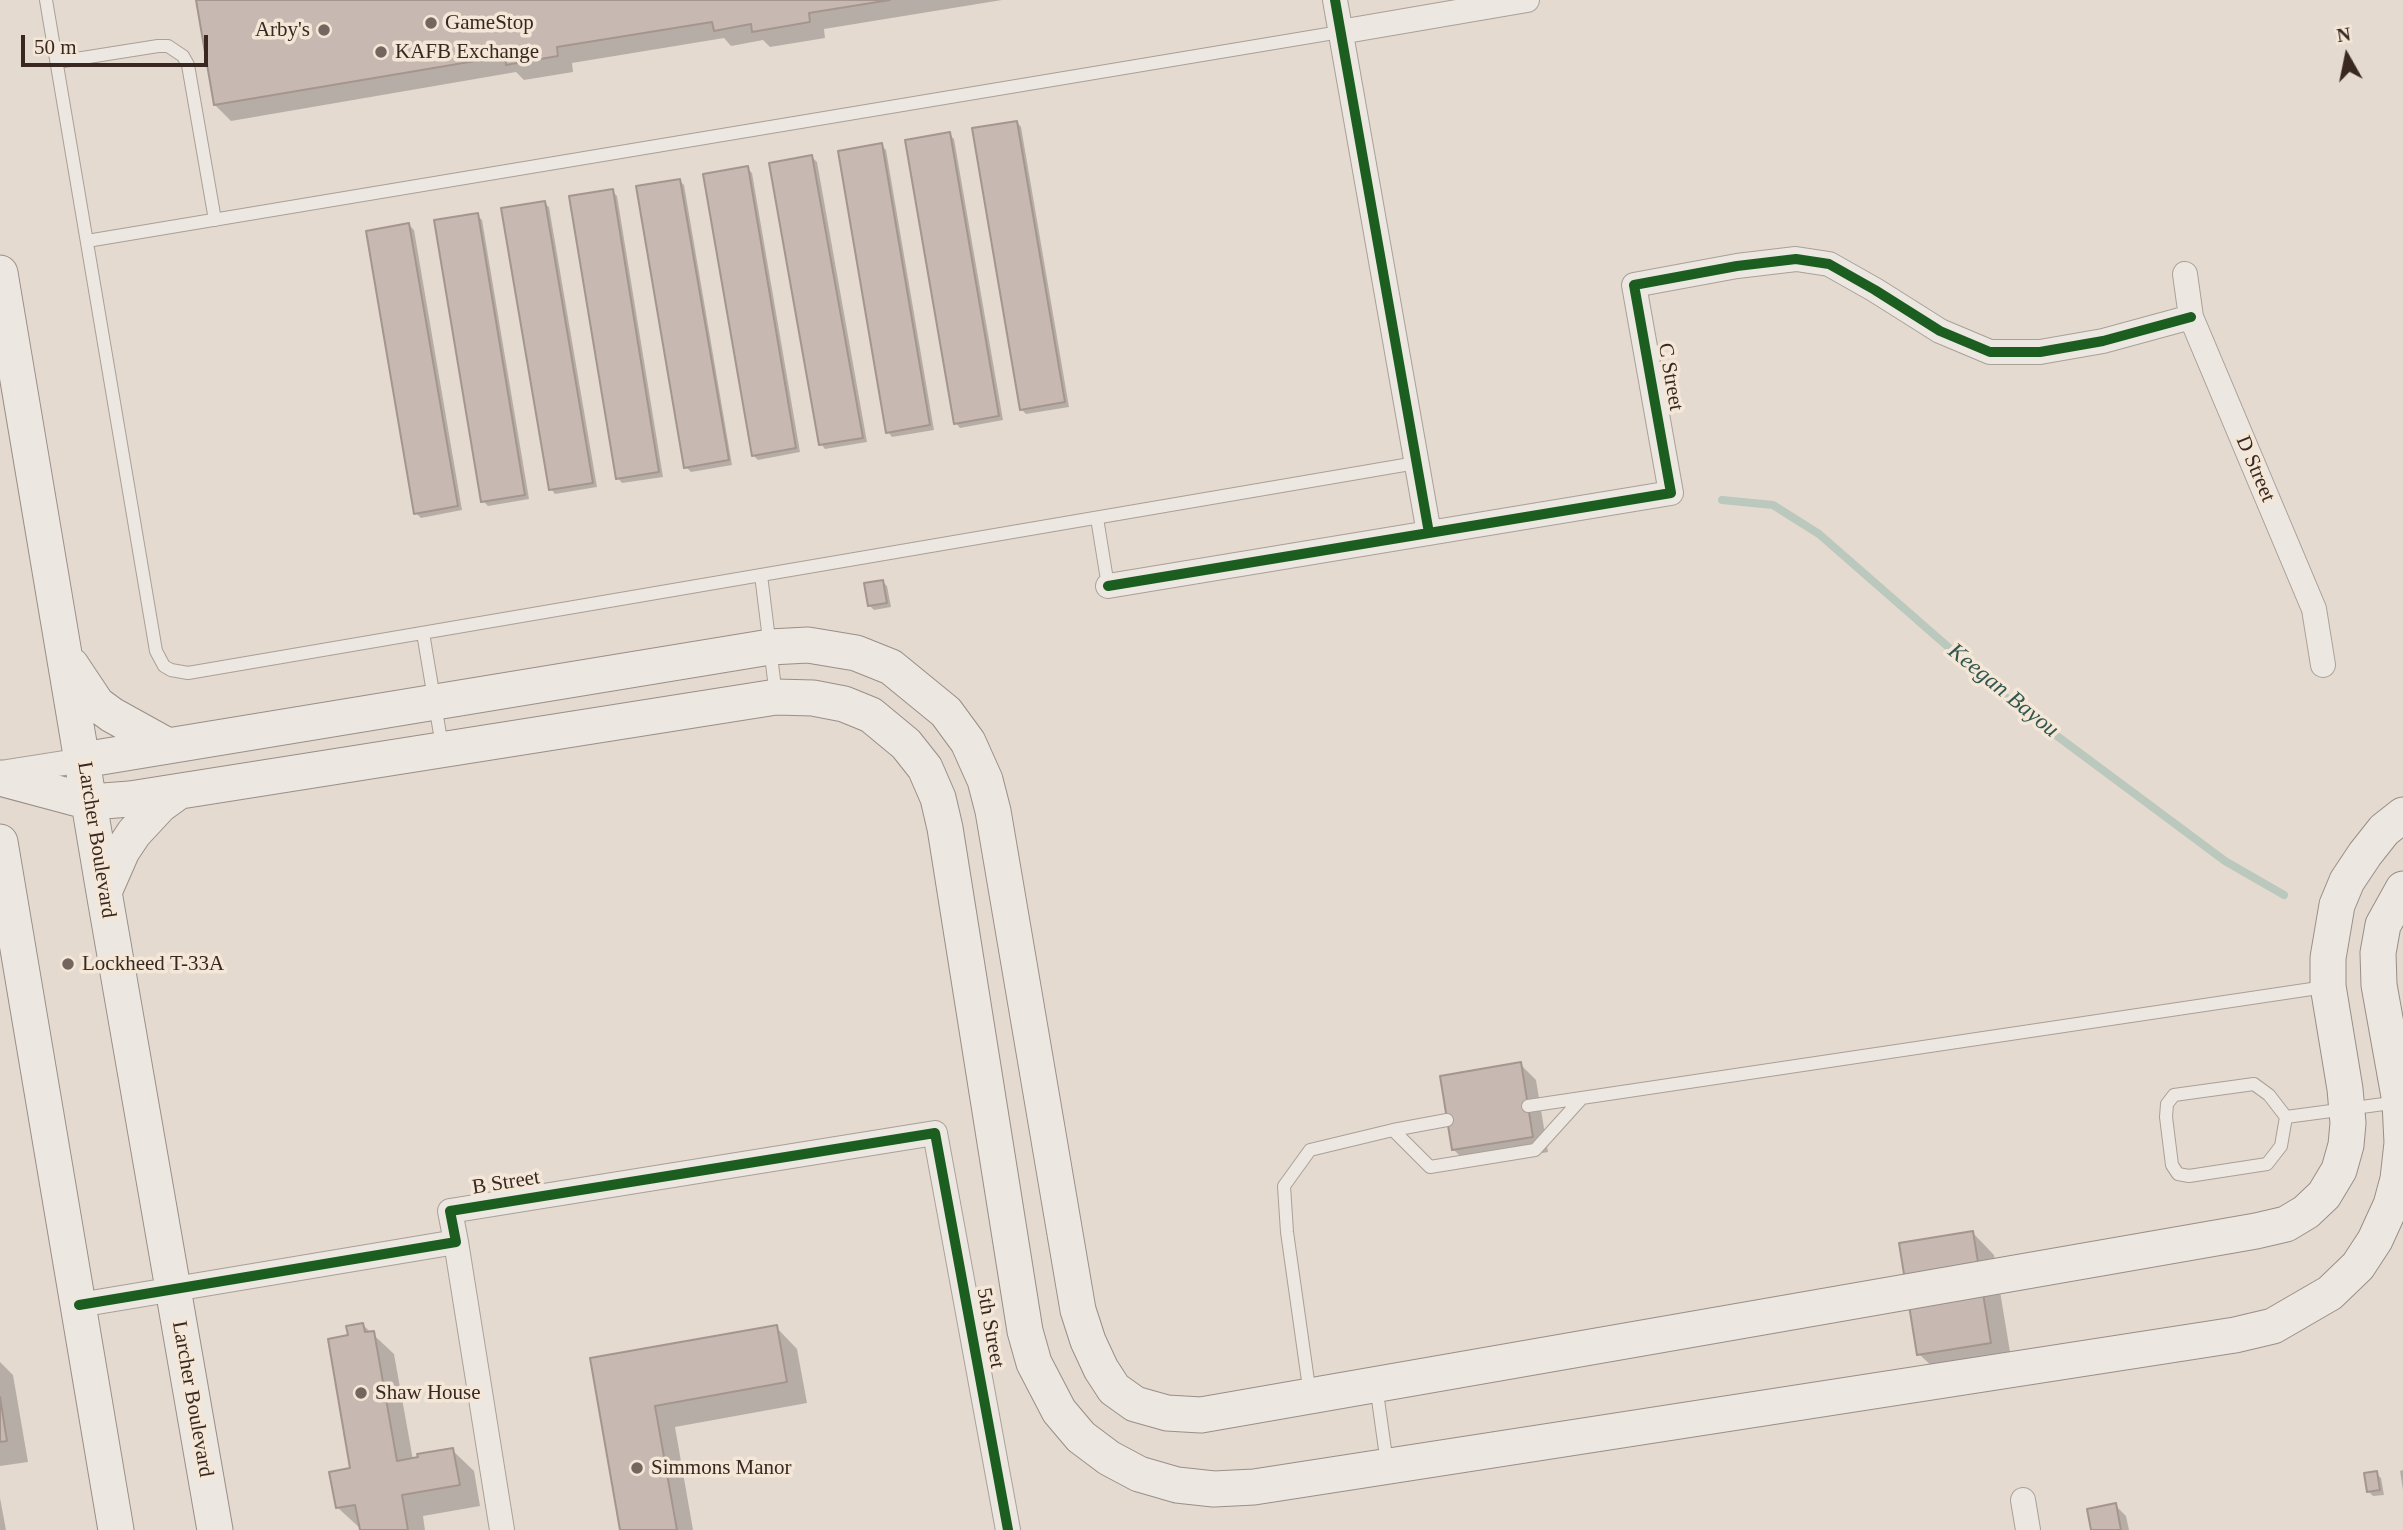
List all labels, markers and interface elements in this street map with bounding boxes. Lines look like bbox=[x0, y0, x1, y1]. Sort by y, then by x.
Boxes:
place label: GameStop bbox=[445, 10, 534, 36]
marker: GameStop bbox=[423, 15, 439, 31]
place label: Arby's bbox=[255, 17, 310, 43]
scale bar bbox=[24, 21, 212, 65]
north arrow bbox=[2312, 21, 2382, 91]
marker: Arby's bbox=[316, 22, 332, 38]
text: N bbox=[2335, 23, 2352, 46]
text: 50 m bbox=[34, 35, 77, 59]
place label: KAFB Exchange bbox=[395, 39, 539, 65]
marker: KAFB Exchange bbox=[373, 44, 389, 60]
street label: C Street bbox=[1652, 341, 1688, 413]
street label: D Street bbox=[2230, 432, 2280, 506]
water label: Keegan Bayou bbox=[1942, 638, 2064, 744]
street label: Larcher Boulevard bbox=[71, 760, 121, 920]
place label: Lockheed T-33A bbox=[82, 951, 224, 977]
marker: Lockheed T-33A bbox=[60, 956, 76, 972]
street label: B Street bbox=[470, 1165, 542, 1201]
street label: 5th Street bbox=[971, 1286, 1009, 1370]
street label: Larcher Boulevard bbox=[166, 1319, 218, 1479]
place label: Shaw House bbox=[375, 1380, 481, 1406]
marker: Shaw House bbox=[353, 1385, 369, 1401]
place label: Simmons Manor bbox=[651, 1455, 792, 1481]
marker: Simmons Manor bbox=[629, 1460, 645, 1476]

